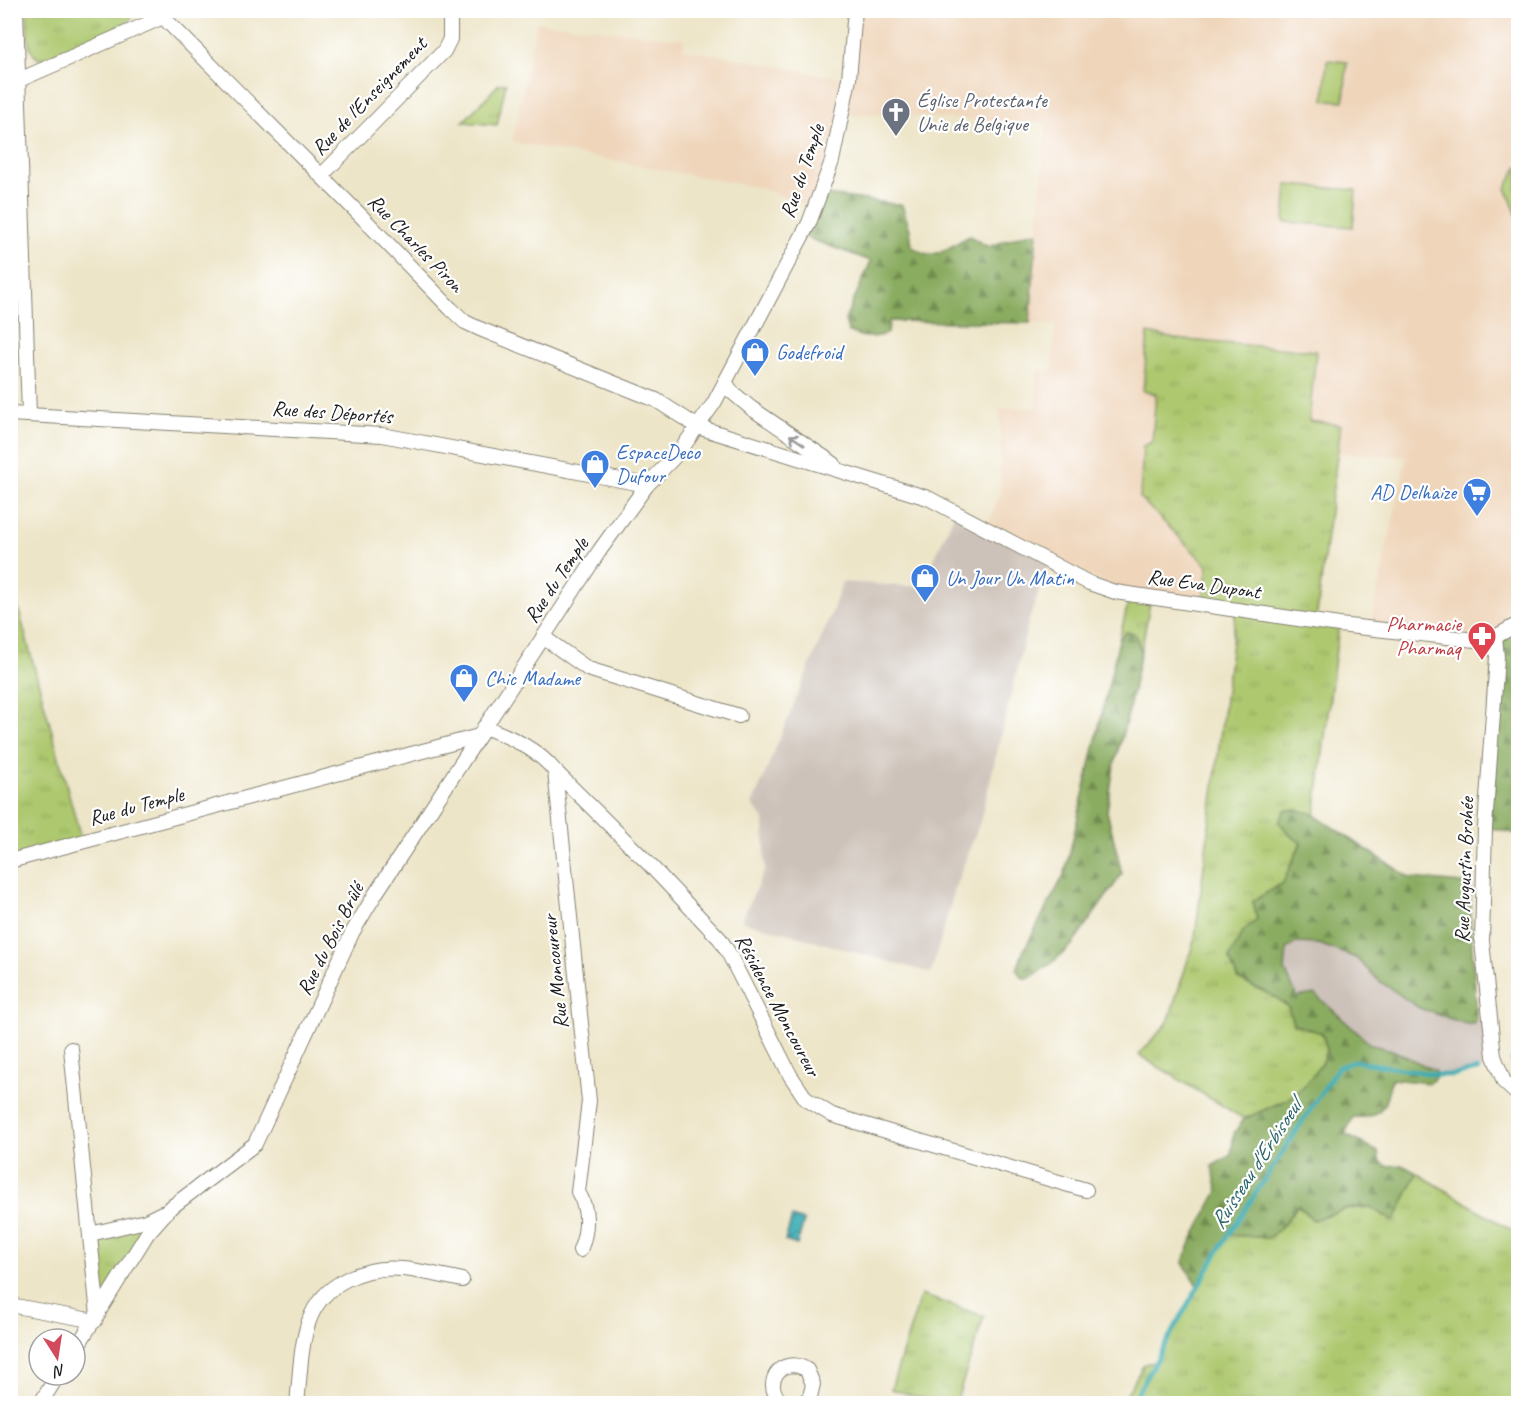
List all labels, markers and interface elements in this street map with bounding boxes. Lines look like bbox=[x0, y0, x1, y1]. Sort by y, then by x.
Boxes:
street label: Rue de l'Enseignement bbox=[306, 30, 434, 161]
place label: Église Protestante Unie de Belgique bbox=[917, 87, 1048, 137]
church icon: Église Protestante Unie de Belgique bbox=[880, 96, 912, 138]
street label: Rue du Temple bbox=[774, 120, 830, 221]
street label: Rue Charles Piron bbox=[363, 188, 471, 299]
shop icon: Godefroid bbox=[739, 336, 771, 378]
place label: Godefroid bbox=[776, 339, 846, 365]
street label: Rue des Déportés bbox=[271, 395, 395, 429]
one-way arrow bbox=[789, 433, 806, 446]
place label: EspaceDeco Dufour bbox=[616, 439, 701, 489]
shop icon: EspaceDeco Dufour bbox=[579, 448, 611, 490]
supermarket icon: AD Delhaize bbox=[1461, 476, 1493, 518]
place label: AD Delhaize bbox=[1370, 479, 1458, 505]
street label: Rue du Temple bbox=[518, 531, 595, 628]
shop icon: Un Jour Un Matin bbox=[909, 562, 941, 604]
street label: Rue Eva Dupont bbox=[1146, 563, 1264, 605]
place label: Un Jour Un Matin bbox=[946, 565, 1075, 591]
place label: Pharmacie Pharmaq bbox=[1386, 611, 1463, 661]
pharmacy icon: Pharmacie Pharmaq bbox=[1466, 620, 1498, 662]
shop icon: Chic Madame bbox=[448, 662, 480, 704]
place label: Chic Madame bbox=[485, 665, 582, 691]
street label: Rue du Temple bbox=[86, 781, 187, 831]
street label: Rue Augustin Brohée bbox=[1448, 795, 1480, 943]
street label: Rue du Bois Brûlé bbox=[291, 876, 371, 999]
street label: Rue Moncoureur bbox=[536, 911, 574, 1030]
street label: Résidence Moncoureur bbox=[729, 929, 827, 1082]
water label: Ruisseau d'Erbisoeul bbox=[1204, 1089, 1312, 1234]
north arrow bbox=[27, 1327, 87, 1387]
text: N bbox=[50, 1360, 67, 1382]

